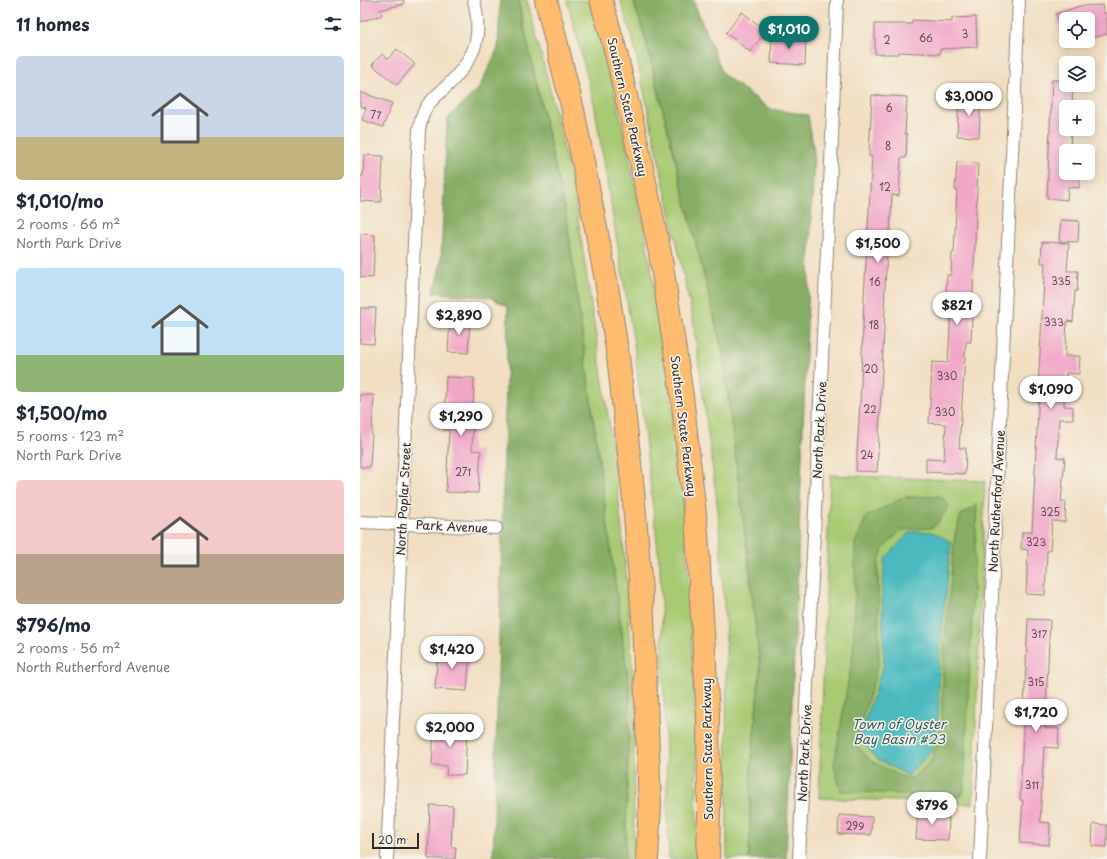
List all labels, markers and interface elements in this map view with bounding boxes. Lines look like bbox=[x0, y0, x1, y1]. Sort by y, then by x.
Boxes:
text: 11 homes bbox=[16, 11, 90, 37]
map controls bbox=[1059, 12, 1095, 180]
button: locate bbox=[1059, 12, 1095, 48]
icon: filters bbox=[322, 13, 344, 35]
pin: $1,010 bbox=[756, 16, 822, 50]
text: $1,010 bbox=[768, 19, 810, 38]
house number: 3 bbox=[962, 26, 968, 41]
house number: 66 bbox=[919, 30, 933, 45]
house number: 2 bbox=[883, 32, 891, 47]
street label: Southern State Parkway bbox=[603, 36, 653, 178]
button: layers bbox=[1059, 56, 1095, 92]
icon: home bbox=[144, 82, 216, 154]
pin: $3,000 bbox=[936, 83, 1002, 117]
text: $3,000 bbox=[945, 86, 993, 105]
house number: 6 bbox=[885, 100, 893, 115]
button: + bbox=[1059, 100, 1095, 136]
house number: 77 bbox=[370, 107, 382, 122]
house number: 8 bbox=[885, 138, 891, 153]
button: − bbox=[1059, 144, 1095, 180]
house number: 12 bbox=[879, 179, 891, 194]
text: $1,010/mo bbox=[16, 188, 103, 214]
text: 2 rooms · 66 m² bbox=[16, 214, 120, 233]
pin: $1,500 bbox=[845, 230, 911, 264]
text: North Park Drive bbox=[16, 233, 122, 252]
text: $1,500 bbox=[855, 233, 901, 252]
house number: 335 bbox=[1051, 273, 1071, 288]
house number: 16 bbox=[869, 274, 881, 289]
pin: $821 bbox=[933, 292, 981, 326]
icon: home bbox=[144, 294, 216, 366]
text: $821 bbox=[941, 295, 973, 314]
pin: $2,890 bbox=[426, 302, 492, 336]
text: $2,890 bbox=[436, 305, 482, 324]
house number: 333 bbox=[1044, 314, 1064, 329]
house number: 18 bbox=[869, 317, 879, 332]
street label: Southern State Parkway bbox=[666, 354, 702, 498]
house number: 20 bbox=[864, 361, 878, 376]
house number: 330 bbox=[937, 368, 957, 383]
pin: $1,090 bbox=[1018, 376, 1084, 410]
text: $1,090 bbox=[1029, 379, 1073, 398]
street label: North Park Drive bbox=[807, 380, 831, 479]
text: $1,500/mo bbox=[16, 400, 107, 426]
house number: 22 bbox=[863, 401, 877, 416]
pin: $1,290 bbox=[428, 403, 494, 437]
house number: 330 bbox=[935, 404, 955, 419]
text: $1,290 bbox=[439, 406, 483, 425]
text: 5 rooms · 123 m² bbox=[16, 426, 124, 445]
street label: North Rutherford Avenue bbox=[983, 429, 1009, 573]
street label: North Poplar Street bbox=[391, 442, 415, 556]
text: North Park Drive bbox=[16, 445, 122, 464]
house number: 24 bbox=[860, 447, 874, 462]
house number: 271 bbox=[455, 464, 471, 479]
house number: 325 bbox=[1040, 504, 1060, 519]
icon: home bbox=[144, 506, 216, 578]
street label: Park Avenue bbox=[415, 515, 489, 537]
house number: 323 bbox=[1026, 534, 1046, 549]
text: $796/mo bbox=[16, 612, 91, 638]
house number: 317 bbox=[1031, 626, 1047, 641]
pin: $1,420 bbox=[419, 636, 485, 670]
text: 2 rooms · 56 m² bbox=[16, 638, 120, 657]
text: $1,420 bbox=[430, 639, 474, 658]
text: North Rutherford Avenue bbox=[16, 657, 170, 676]
house number: 315 bbox=[1028, 674, 1044, 689]
street label: Southern State Parkway bbox=[697, 678, 717, 820]
pin: $1,720 bbox=[1003, 699, 1069, 733]
text: $1,720 bbox=[1014, 702, 1058, 721]
street label: North Park Drive bbox=[792, 703, 816, 802]
pin: $2,000 bbox=[417, 714, 483, 748]
water label: Town of Oyster Bay Basin #23 bbox=[852, 714, 948, 748]
text: $2,000 bbox=[425, 717, 475, 736]
house number: 311 bbox=[1025, 777, 1039, 792]
pin: $796 bbox=[908, 792, 956, 826]
text: $796 bbox=[916, 795, 948, 814]
house number: 299 bbox=[845, 818, 865, 833]
scale bar bbox=[372, 831, 419, 850]
text: 20 m bbox=[378, 831, 406, 848]

